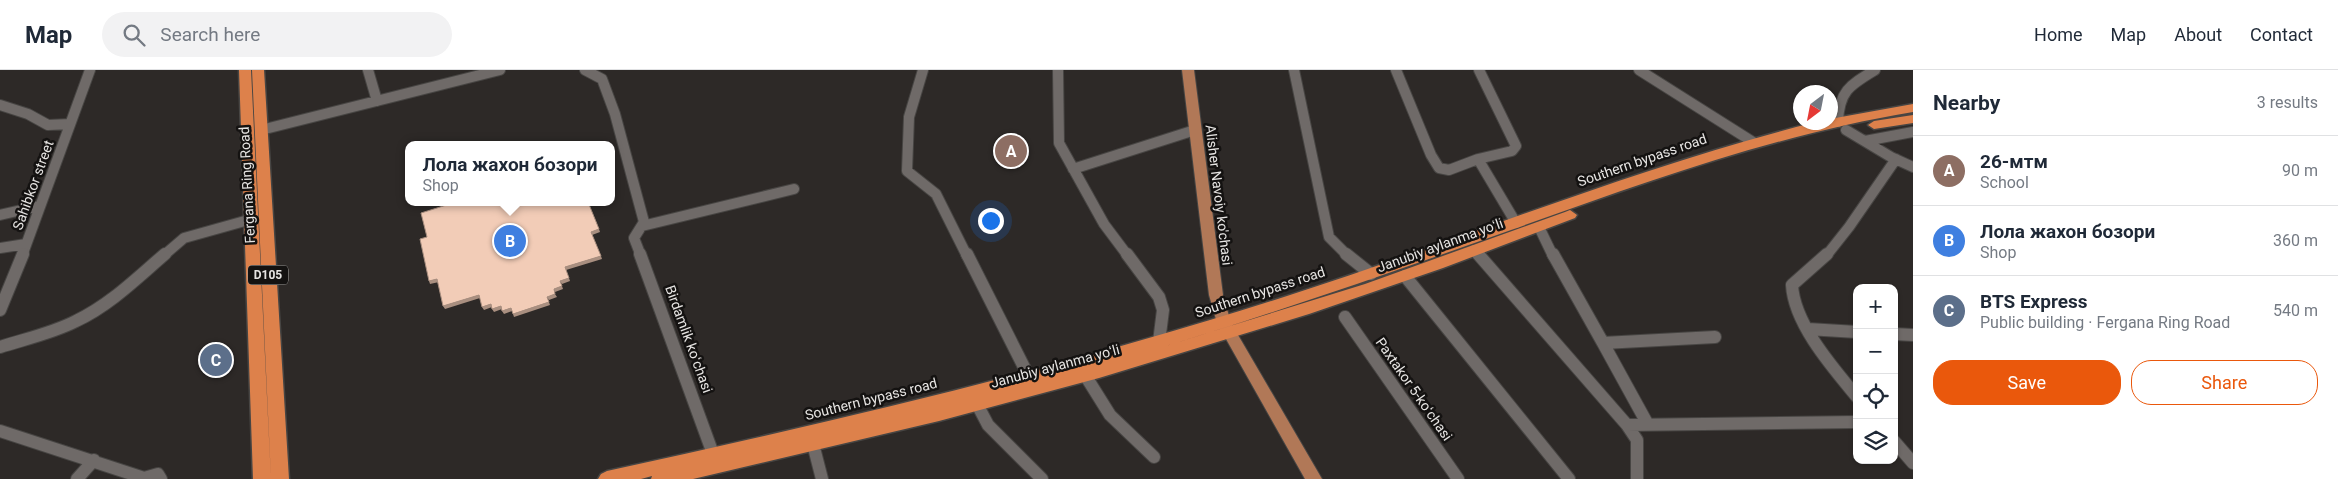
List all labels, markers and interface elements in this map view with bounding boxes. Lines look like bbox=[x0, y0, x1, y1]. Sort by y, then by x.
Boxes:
search box bbox=[102, 12, 452, 57]
text: Map bbox=[25, 21, 72, 49]
icon: search bbox=[120, 21, 148, 49]
text: Search here bbox=[160, 23, 260, 46]
text: Home bbox=[2034, 24, 2083, 45]
text: Map bbox=[2111, 24, 2146, 45]
text: About bbox=[2174, 24, 2222, 45]
text: Contact bbox=[2250, 24, 2313, 45]
north arrow bbox=[1793, 85, 1838, 130]
text: Nearby bbox=[1933, 91, 2000, 115]
text: 3 results bbox=[2257, 93, 2318, 112]
street label: Alisher Navoiy ko'chasi bbox=[1202, 124, 1236, 266]
street label: Fergana Ring Road bbox=[236, 126, 258, 244]
street label: Southern bypass road bbox=[1575, 130, 1709, 190]
pin: A bbox=[995, 132, 1027, 170]
street label: Sahibkor street bbox=[9, 138, 57, 232]
popup bbox=[405, 141, 615, 206]
text: 26-мтм bbox=[1980, 150, 2048, 173]
text: Лола жахон бозори bbox=[422, 153, 598, 176]
text: A bbox=[1944, 161, 1954, 180]
text: 90 m bbox=[2282, 161, 2318, 180]
text: School bbox=[1980, 173, 2029, 192]
text: Shop bbox=[422, 176, 459, 195]
your location bbox=[978, 208, 1004, 234]
street label: Janubiy aylanma yoʻli bbox=[1375, 215, 1505, 275]
text: Лола жахон бозори bbox=[1980, 220, 2155, 243]
pin: B bbox=[494, 222, 526, 260]
text: B bbox=[1944, 231, 1954, 250]
text: 360 m bbox=[2273, 231, 2318, 250]
text: Shop bbox=[1980, 243, 2016, 262]
street label: Southern bypass road bbox=[1193, 263, 1327, 321]
road number: D105 bbox=[248, 266, 288, 284]
street label: Birdamlik koʻchasi bbox=[662, 283, 716, 395]
map controls bbox=[1853, 284, 1898, 464]
button: + bbox=[1853, 284, 1898, 329]
text: BTS Express bbox=[1980, 290, 2088, 313]
text: C bbox=[1944, 301, 1954, 320]
text: 540 m bbox=[2273, 301, 2318, 320]
text: Public building · Fergana Ring Road bbox=[1980, 313, 2230, 332]
button: − bbox=[1853, 329, 1898, 374]
street label: Paxtakor 5-koʻchasi bbox=[1372, 334, 1456, 444]
pin: C bbox=[200, 341, 232, 379]
street label: Janubiy aylanma yoʻli bbox=[989, 341, 1121, 391]
button: Save bbox=[1933, 360, 2121, 405]
button: Share bbox=[2131, 360, 2318, 405]
button: locate bbox=[1853, 374, 1898, 419]
street label: Southern bypass road bbox=[803, 375, 939, 423]
button: layers bbox=[1853, 419, 1898, 464]

